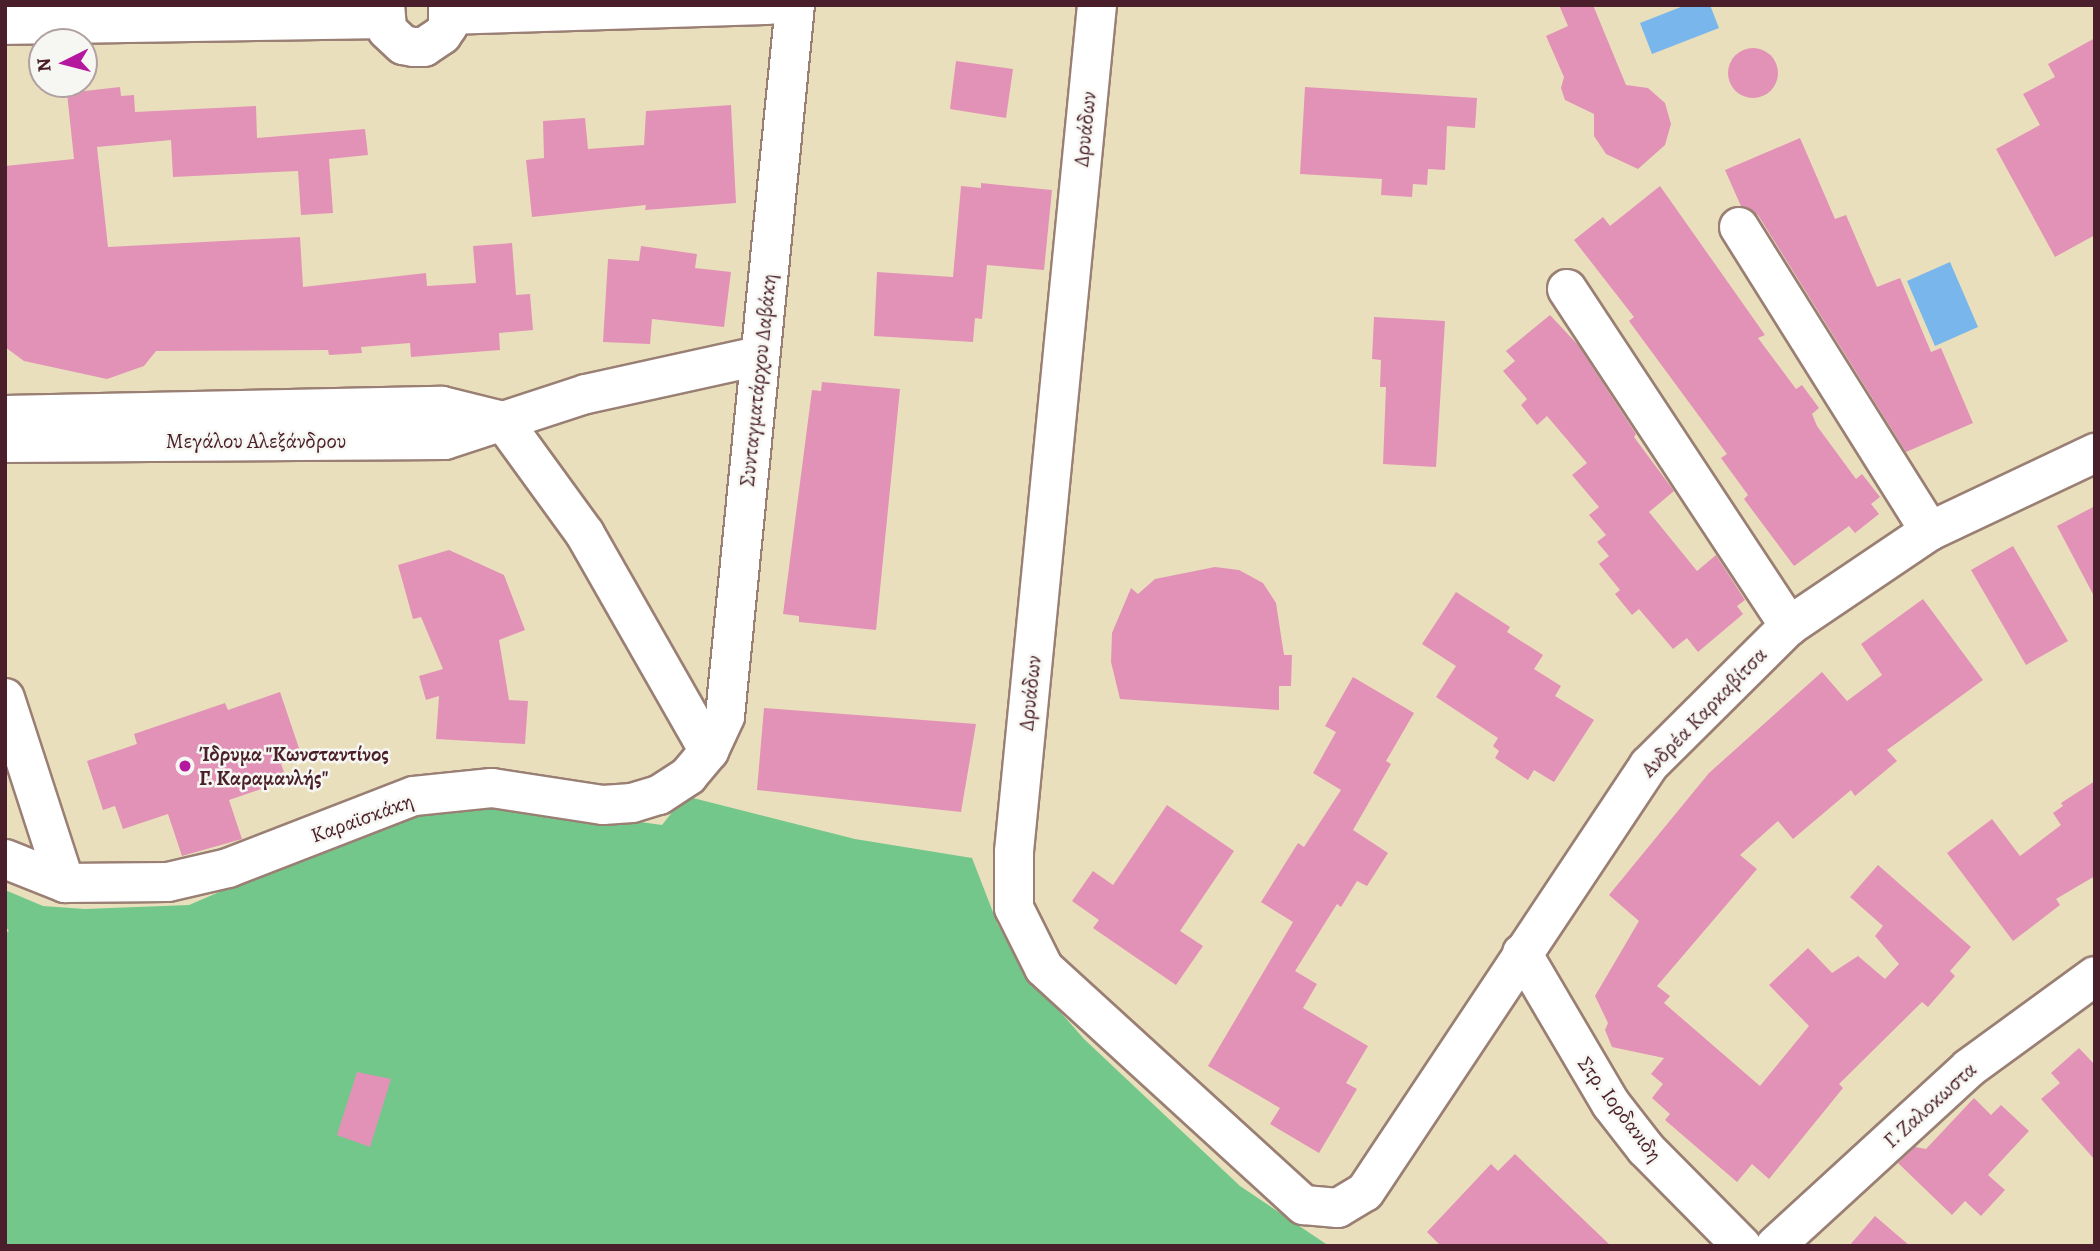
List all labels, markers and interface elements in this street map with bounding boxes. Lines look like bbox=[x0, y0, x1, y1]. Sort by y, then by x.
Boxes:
north arrow bbox=[28, 28, 98, 98]
text: N bbox=[30, 57, 58, 73]
street label: Δρυάδων bbox=[1069, 90, 1101, 168]
street label: Συνταγματάρχου Δαβάκη bbox=[734, 272, 782, 488]
street label: Μεγάλου Αλεξάνδρου bbox=[166, 428, 346, 454]
street label: Ανδρέα Καρκαβίτσα bbox=[1636, 642, 1772, 782]
street label: Δρυάδων bbox=[1014, 654, 1046, 732]
place label: Ίδρυμα "Κωνσταντίνος Γ. Καραμανλής" bbox=[199, 741, 389, 791]
marker: Ίδρυμα "Κωνσταντίνος Γ. Καραμανλής" bbox=[177, 758, 193, 774]
street label: Καραϊσκάκη bbox=[307, 788, 417, 848]
street label: Στρ. Ιορδανιδη bbox=[1572, 1051, 1668, 1167]
street label: Γ. Ζαλοκωστα bbox=[1878, 1057, 1982, 1153]

